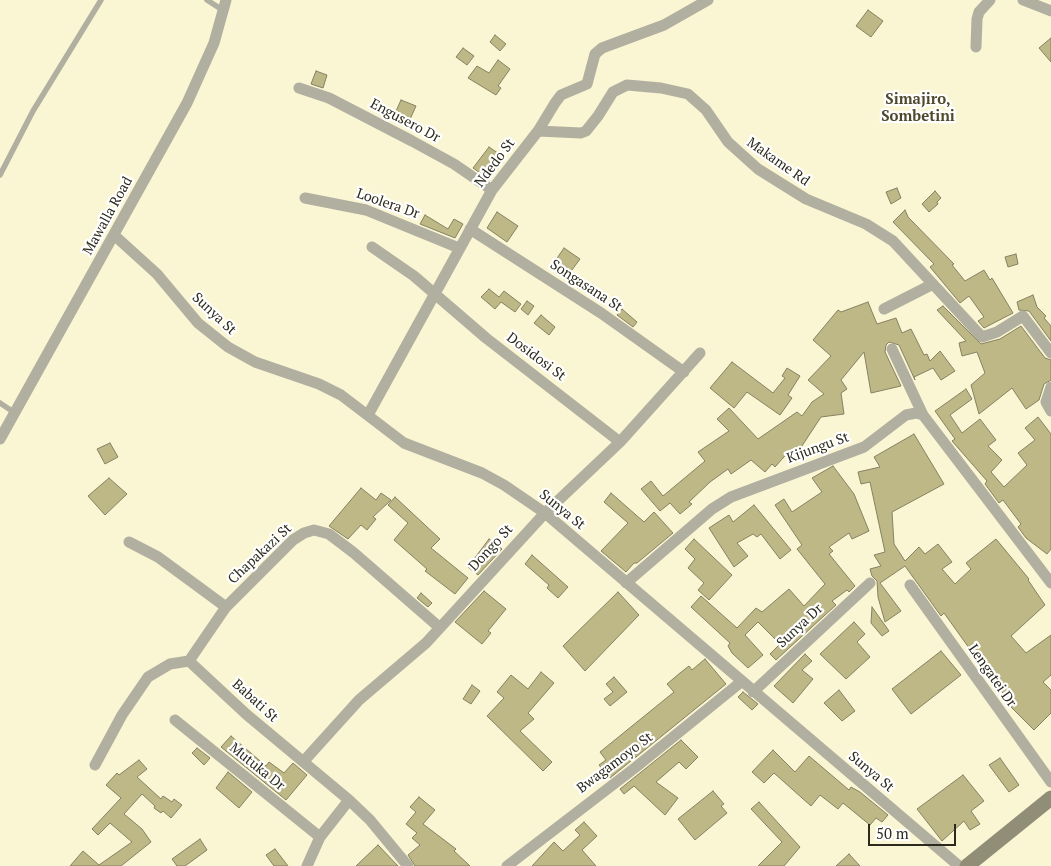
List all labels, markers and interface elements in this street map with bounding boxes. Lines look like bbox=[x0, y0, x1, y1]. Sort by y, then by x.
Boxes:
district label: Simajiro, Sombetini bbox=[881, 91, 955, 126]
street label: Engusero Dr bbox=[367, 96, 443, 146]
street label: Makame Rd bbox=[743, 134, 813, 190]
street label: Ndedo St bbox=[471, 135, 519, 191]
street label: Mawalla Road bbox=[80, 174, 136, 258]
street label: Loolera Dr bbox=[354, 185, 422, 223]
street label: Songasana St bbox=[547, 256, 625, 316]
street label: Sunya St bbox=[188, 289, 240, 339]
street label: Dosidosi St bbox=[503, 329, 569, 385]
street label: Kijungu St bbox=[785, 429, 851, 467]
street label: Sunya St bbox=[536, 486, 588, 534]
street label: Chapakazi St bbox=[225, 520, 295, 588]
street label: Dongo St bbox=[465, 521, 517, 575]
street label: Sunya Dr bbox=[774, 601, 826, 651]
street label: Lengatei Dr bbox=[964, 641, 1020, 711]
street label: Babati St bbox=[229, 676, 281, 726]
street label: Bwagamoyo St bbox=[574, 729, 656, 797]
street label: Mutuka Dr bbox=[226, 740, 288, 794]
street label: Sunya St bbox=[845, 748, 897, 796]
scale bar bbox=[871, 814, 958, 846]
text: 50 m bbox=[876, 823, 909, 843]

